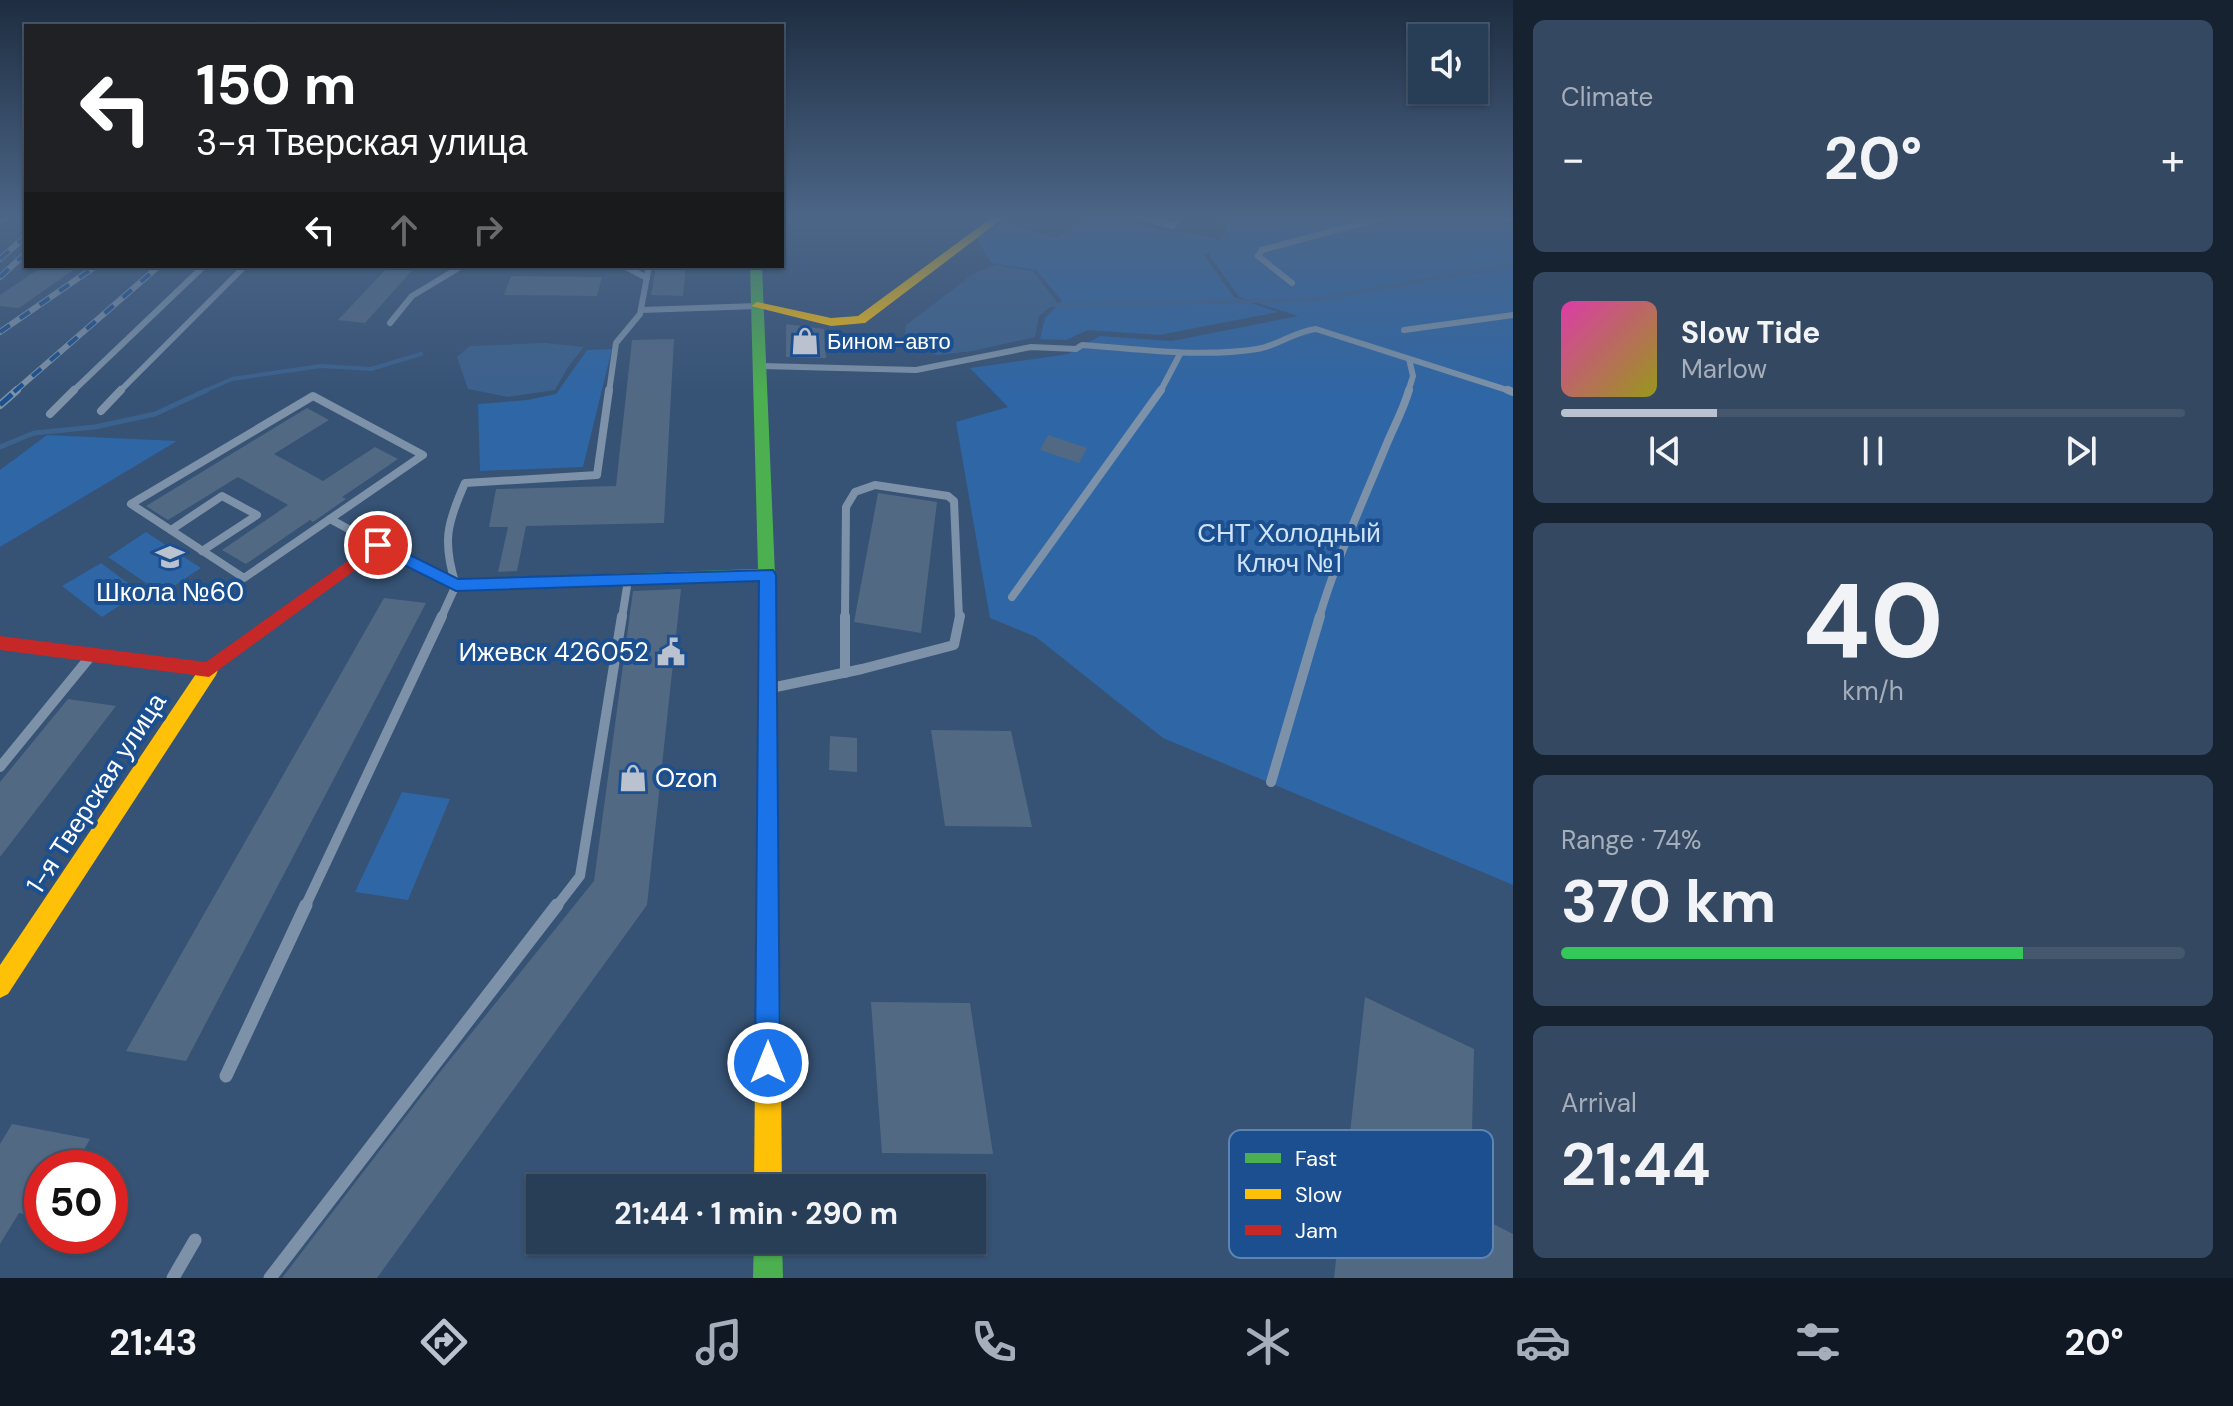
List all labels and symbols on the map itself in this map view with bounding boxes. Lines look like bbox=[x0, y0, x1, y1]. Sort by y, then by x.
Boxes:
shop icon: Бином-авто bbox=[790, 326, 820, 356]
place label: Бином-авто bbox=[827, 327, 951, 356]
pin bbox=[344, 511, 412, 579]
park label: СНТ Холодный Ключ №1 bbox=[1197, 516, 1381, 580]
school or university icon: Школа №60 bbox=[155, 542, 185, 572]
place label: Школа №60 bbox=[96, 575, 244, 609]
place label: Ижевск 426052 bbox=[458, 635, 649, 669]
public building icon: Ижевск 426052 bbox=[656, 637, 686, 667]
street label: 1-я Тверская улица bbox=[19, 686, 174, 900]
place label: Ozon bbox=[655, 761, 717, 795]
shop icon: Ozon bbox=[618, 763, 648, 793]
position arrow bbox=[726, 1021, 810, 1105]
legend bbox=[1229, 1130, 1493, 1258]
text: Fast bbox=[1295, 1144, 1337, 1173]
speed limit sign: 50 bbox=[24, 1150, 128, 1254]
text: Slow bbox=[1295, 1180, 1342, 1209]
text: Jam bbox=[1295, 1216, 1338, 1245]

